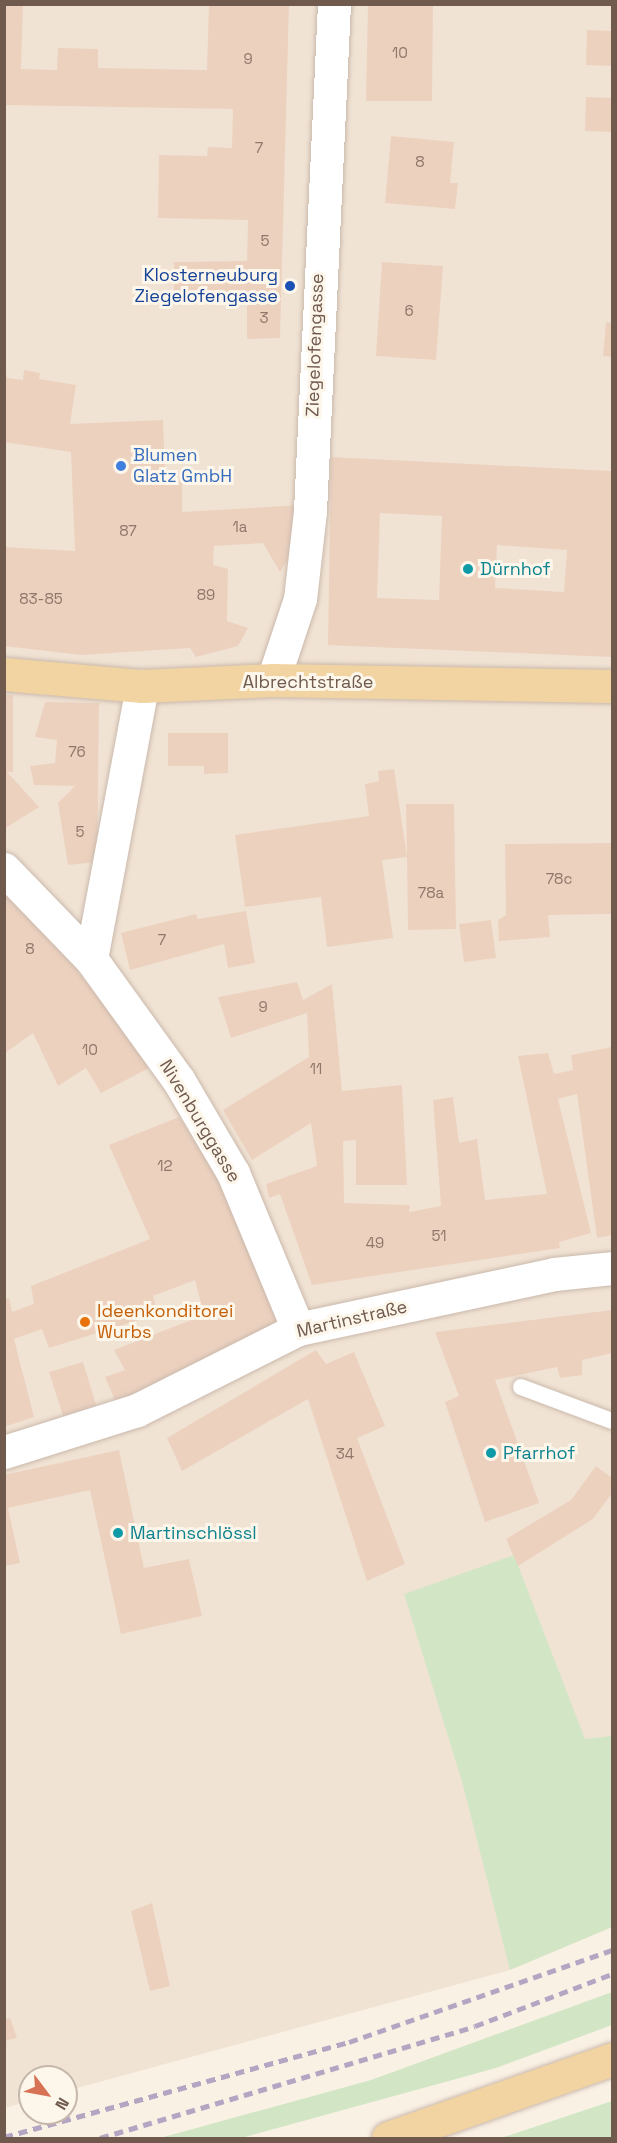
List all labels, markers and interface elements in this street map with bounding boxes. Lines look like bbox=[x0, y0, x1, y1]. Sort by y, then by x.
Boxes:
house number: 10 bbox=[392, 44, 408, 62]
house number: 9 bbox=[243, 50, 253, 68]
house number: 7 bbox=[255, 139, 263, 157]
house number: 8 bbox=[415, 153, 425, 171]
house number: 5 bbox=[261, 232, 269, 250]
place label: Klosterneuburg Ziegelofengasse bbox=[134, 265, 278, 308]
street label: Ziegelofengasse bbox=[302, 273, 328, 417]
marker: Klosterneuburg Ziegelofengasse bbox=[283, 279, 297, 293]
house number: 6 bbox=[404, 302, 414, 320]
house number: 3 bbox=[259, 309, 269, 327]
place label: Blumen Glatz GmbH bbox=[133, 445, 232, 488]
marker: Blumen Glatz GmbH bbox=[114, 459, 128, 473]
house number: 1a bbox=[233, 518, 247, 536]
house number: 87 bbox=[119, 522, 137, 540]
place label: Dürnhof bbox=[480, 558, 551, 580]
marker: Dürnhof bbox=[461, 562, 475, 576]
house number: 89 bbox=[197, 586, 215, 604]
house number: 83-85 bbox=[19, 590, 63, 608]
street label: Albrechtstraße bbox=[243, 671, 373, 693]
house number: 76 bbox=[68, 743, 86, 761]
house number: 5 bbox=[76, 823, 84, 841]
house number: 78c bbox=[546, 870, 572, 888]
house number: 78a bbox=[418, 884, 444, 902]
house number: 7 bbox=[158, 931, 166, 949]
house number: 8 bbox=[25, 940, 35, 958]
house number: 9 bbox=[258, 998, 268, 1016]
house number: 10 bbox=[82, 1041, 98, 1059]
street label: Nivenburggasse bbox=[155, 1056, 245, 1186]
house number: 11 bbox=[310, 1060, 322, 1078]
house number: 12 bbox=[157, 1157, 173, 1175]
house number: 51 bbox=[431, 1227, 447, 1245]
house number: 49 bbox=[366, 1234, 384, 1252]
street label: Martinstraße bbox=[295, 1296, 409, 1342]
place label: Ideenkonditorei Wurbs bbox=[97, 1301, 233, 1344]
marker: Ideenkonditorei Wurbs bbox=[78, 1315, 92, 1329]
place label: Pfarrhof bbox=[503, 1442, 575, 1464]
house number: 34 bbox=[336, 1445, 354, 1463]
marker: Pfarrhof bbox=[484, 1446, 498, 1460]
place label: Martinschlössl bbox=[130, 1522, 257, 1544]
marker: Martinschlössl bbox=[111, 1526, 125, 1540]
north arrow bbox=[18, 2065, 78, 2125]
text: N bbox=[50, 2094, 74, 2114]

